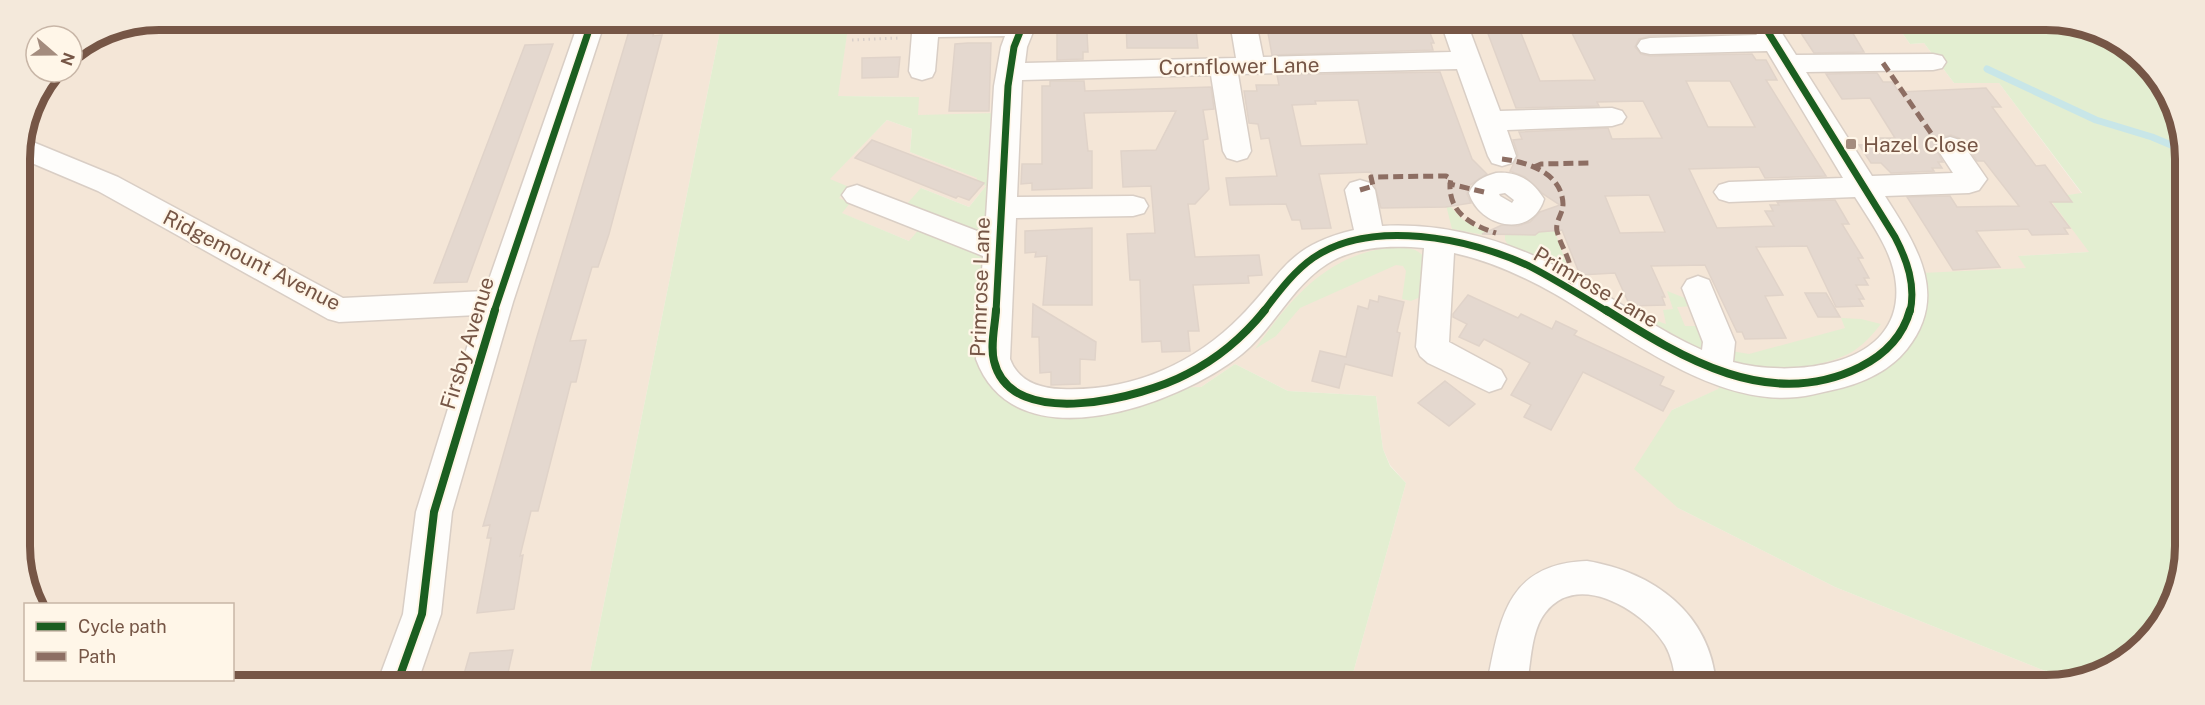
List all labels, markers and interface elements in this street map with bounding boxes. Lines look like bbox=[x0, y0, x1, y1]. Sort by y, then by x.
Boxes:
north arrow bbox=[24, 24, 84, 84]
text: N bbox=[57, 50, 79, 68]
street label: Cornflower Lane bbox=[1158, 52, 1320, 80]
place label: Hazel Close bbox=[1863, 132, 1979, 157]
marker: Hazel Close bbox=[1844, 137, 1858, 151]
street label: Ridgemount Avenue bbox=[159, 204, 345, 316]
street label: Primrose Lane bbox=[965, 217, 995, 357]
street label: Primrose Lane bbox=[1529, 241, 1663, 333]
street label: Firsby Avenue bbox=[435, 274, 499, 412]
legend bbox=[24, 603, 234, 681]
text: Cycle path bbox=[78, 616, 167, 637]
text: Path bbox=[78, 646, 116, 667]

